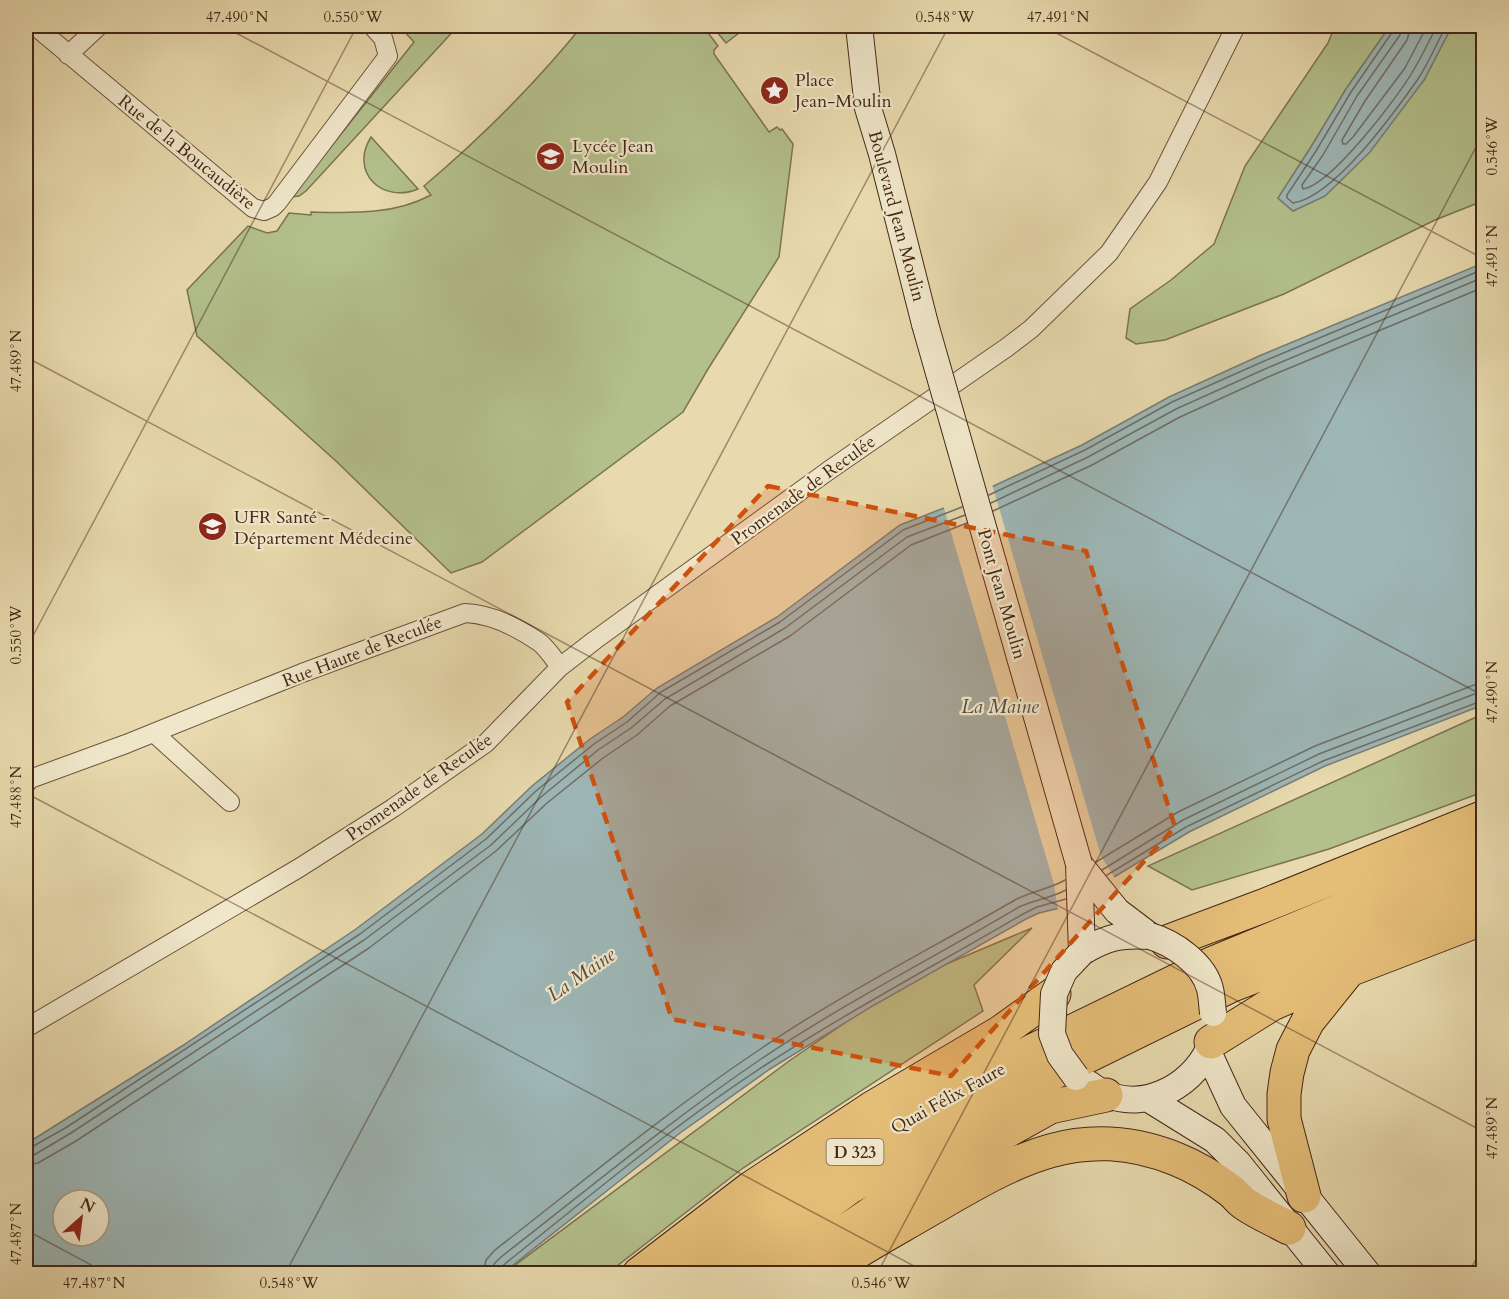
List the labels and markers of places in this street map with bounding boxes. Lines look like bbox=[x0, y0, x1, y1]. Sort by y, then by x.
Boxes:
place label: Place Jean-Moulin bbox=[792, 68, 893, 114]
place icon: Place Jean-Moulin bbox=[758, 74, 790, 106]
place label: Lycée Jean Moulin bbox=[572, 134, 655, 180]
school or university icon: Lycée Jean Moulin bbox=[535, 140, 567, 172]
place label: UFR Santé - Département Médecine bbox=[234, 505, 413, 551]
school or university icon: UFR Santé - Département Médecine bbox=[197, 511, 229, 543]

